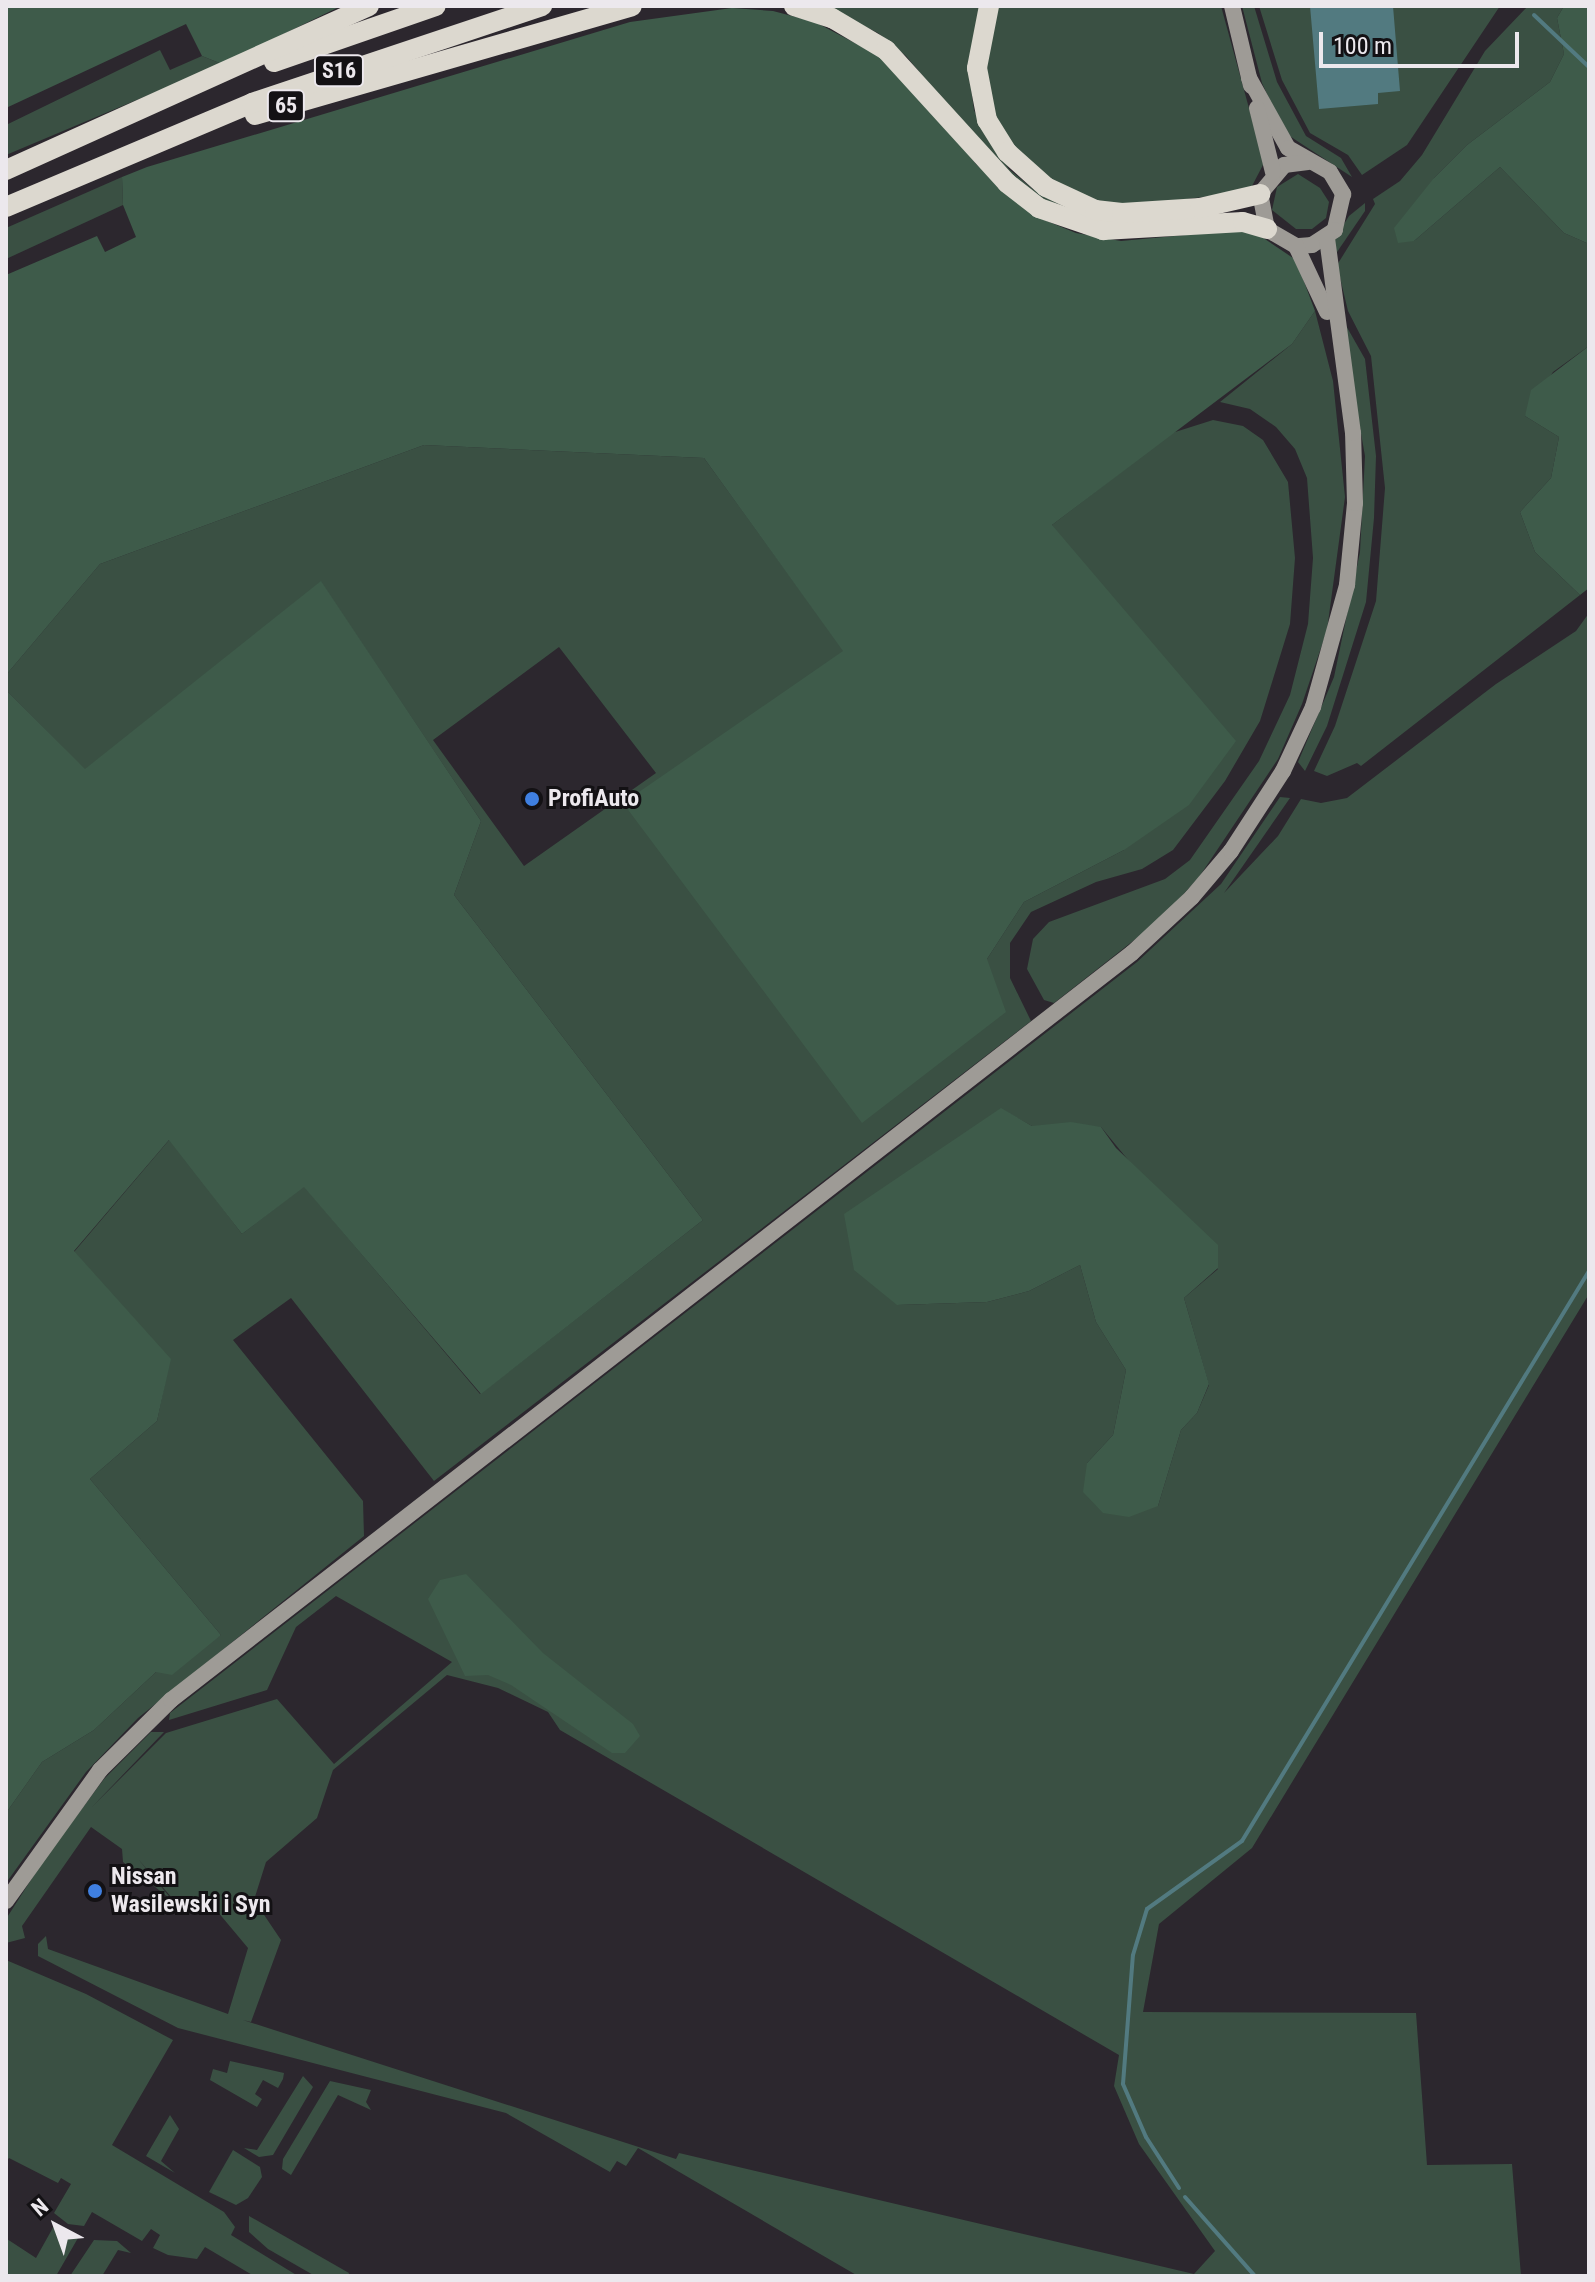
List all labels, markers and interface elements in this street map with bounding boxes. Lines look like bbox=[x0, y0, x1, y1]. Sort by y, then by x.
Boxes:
scale bar bbox=[1323, 16, 1523, 66]
text: 100 m bbox=[1333, 32, 1392, 60]
road number: S16 bbox=[313, 53, 365, 89]
road number: 65 bbox=[266, 88, 306, 124]
place label: ProfiAuto bbox=[548, 785, 639, 813]
marker: ProfiAuto bbox=[523, 790, 541, 808]
place label: Nissan Wasilewski i Syn bbox=[111, 1863, 271, 1919]
marker: Nissan Wasilewski i Syn bbox=[86, 1882, 104, 1900]
north arrow bbox=[16, 2186, 96, 2266]
text: N bbox=[27, 2194, 53, 2221]

